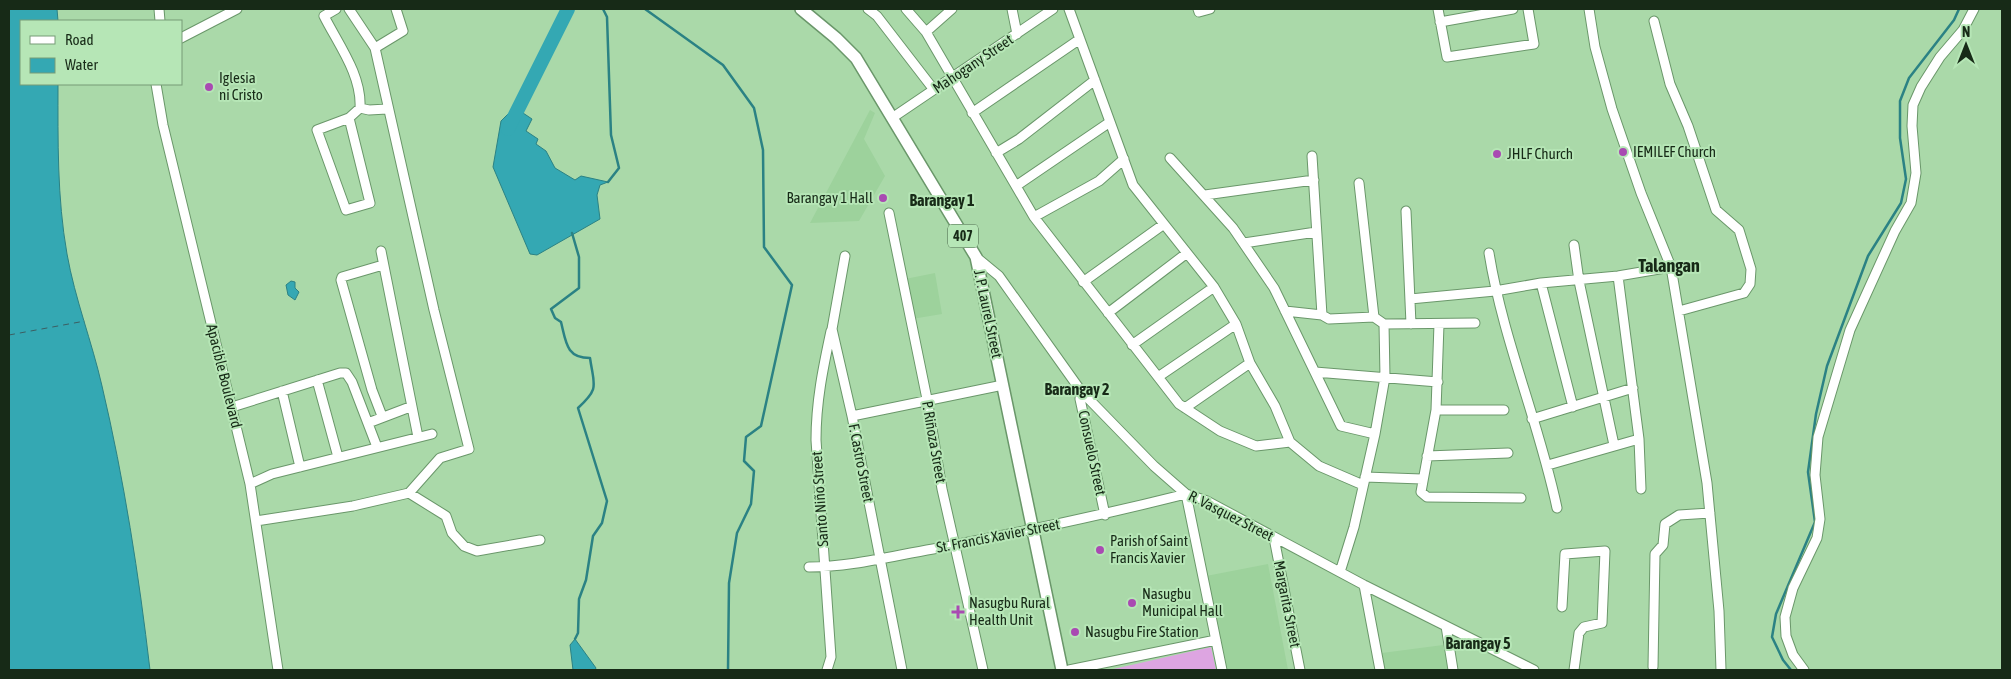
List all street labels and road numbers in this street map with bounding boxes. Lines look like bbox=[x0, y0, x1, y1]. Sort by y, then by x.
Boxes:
street label: Mahogany Street bbox=[929, 31, 1016, 97]
road number: 407 bbox=[948, 225, 978, 248]
street label: J. P. Laurel Street bbox=[971, 268, 1006, 360]
street label: Apacible Boulevard bbox=[203, 322, 246, 430]
street label: P. Riñoza Street bbox=[919, 400, 950, 484]
street label: Consuelo Street bbox=[1075, 409, 1110, 497]
street label: F. Castro Street bbox=[846, 422, 877, 504]
street label: Santo Niño Street bbox=[808, 451, 831, 547]
street label: R. Vasquez Street bbox=[1186, 487, 1276, 544]
street label: St. Francis Xavier Street bbox=[935, 515, 1061, 556]
street label: Margarita Street bbox=[1271, 559, 1304, 649]

